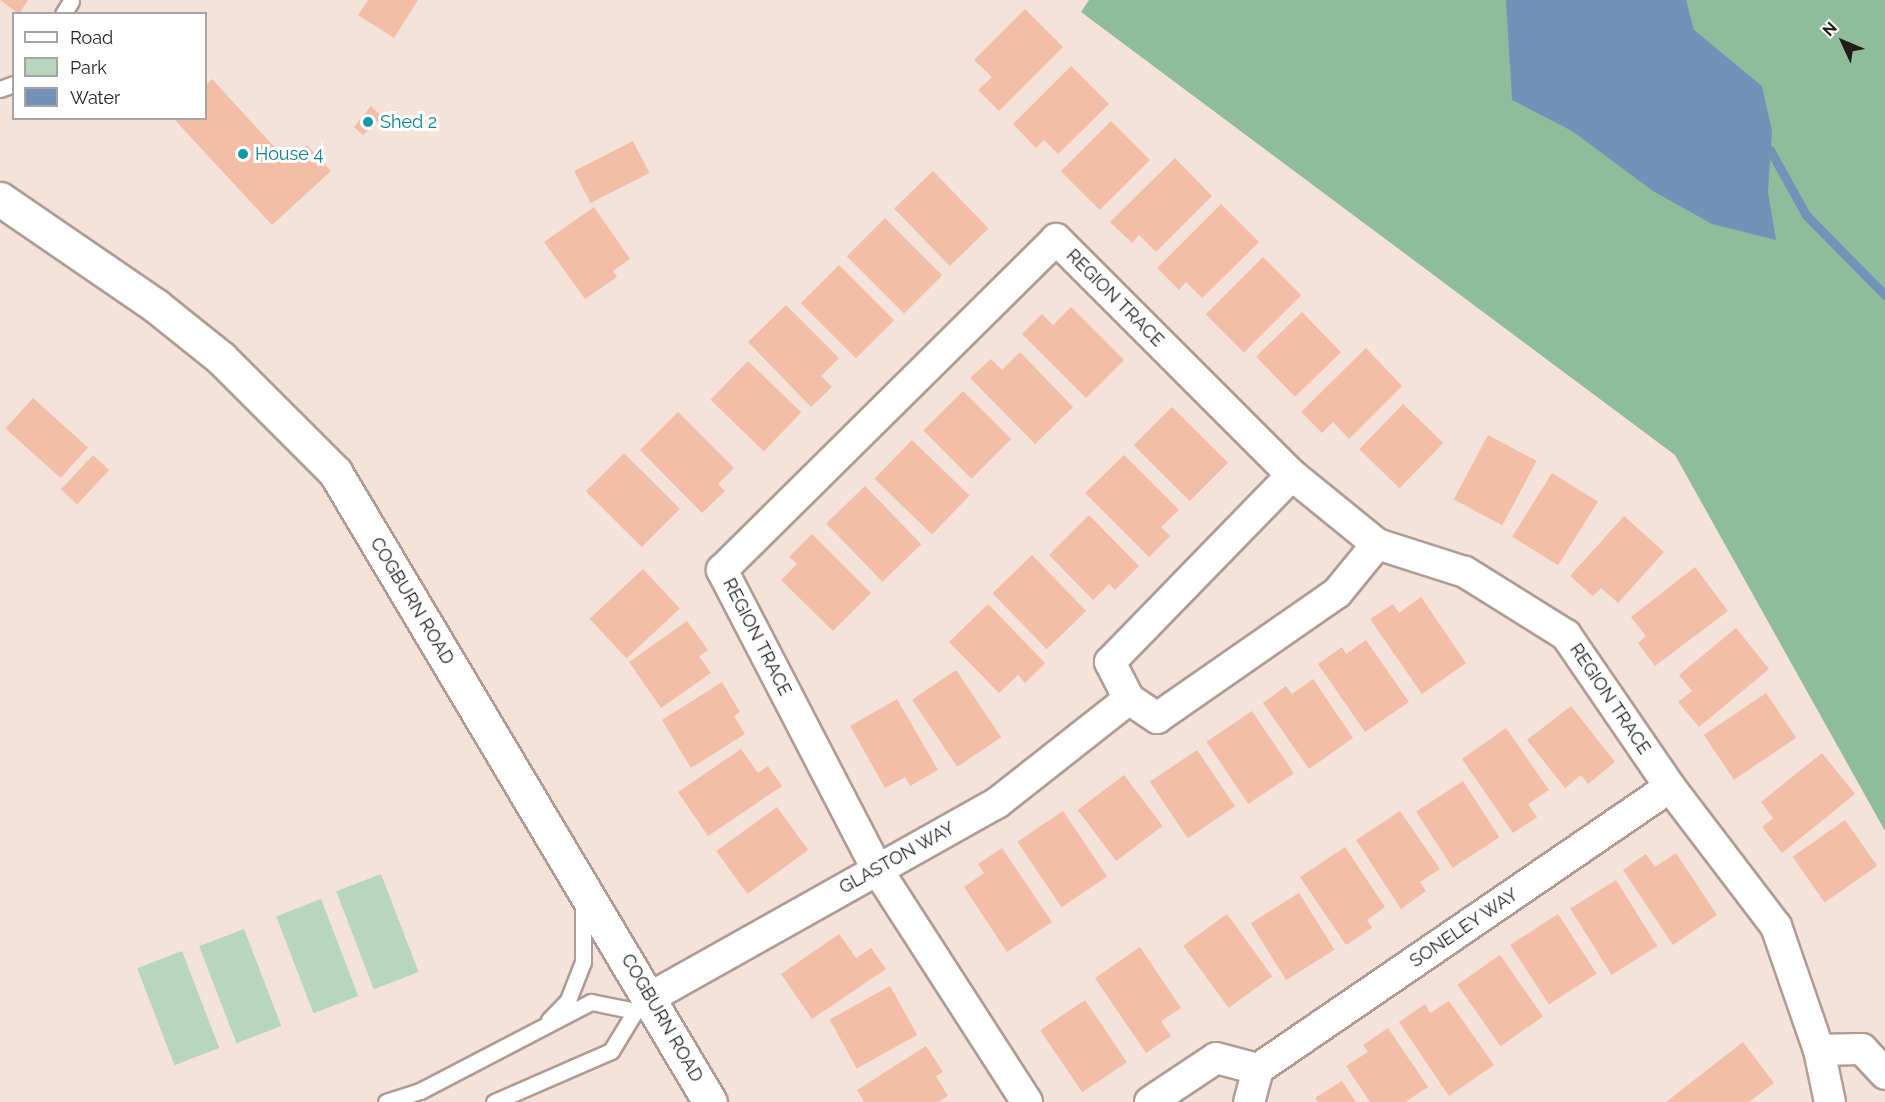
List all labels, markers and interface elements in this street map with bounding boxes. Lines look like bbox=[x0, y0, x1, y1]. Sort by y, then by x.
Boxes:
legend bbox=[12, 12, 207, 120]
north arrow bbox=[1813, 12, 1873, 72]
text: N bbox=[1819, 18, 1841, 40]
text: Road bbox=[70, 27, 113, 48]
text: Park bbox=[70, 57, 107, 78]
text: Water bbox=[70, 87, 120, 108]
place label: Shed 2 bbox=[380, 111, 437, 133]
marker: Shed 2 bbox=[361, 115, 375, 129]
place label: House 4 bbox=[255, 143, 323, 165]
marker: House 4 bbox=[236, 147, 250, 161]
street label: REGION TRACE bbox=[1062, 245, 1168, 351]
street label: COGBURN ROAD bbox=[366, 534, 458, 668]
street label: REGION TRACE bbox=[718, 574, 796, 700]
street label: REGION TRACE bbox=[1565, 639, 1655, 759]
street label: GLASTON WAY bbox=[835, 817, 959, 899]
street label: SONELEY WAY bbox=[1405, 883, 1523, 973]
street label: COGBURN ROAD bbox=[617, 950, 707, 1086]

